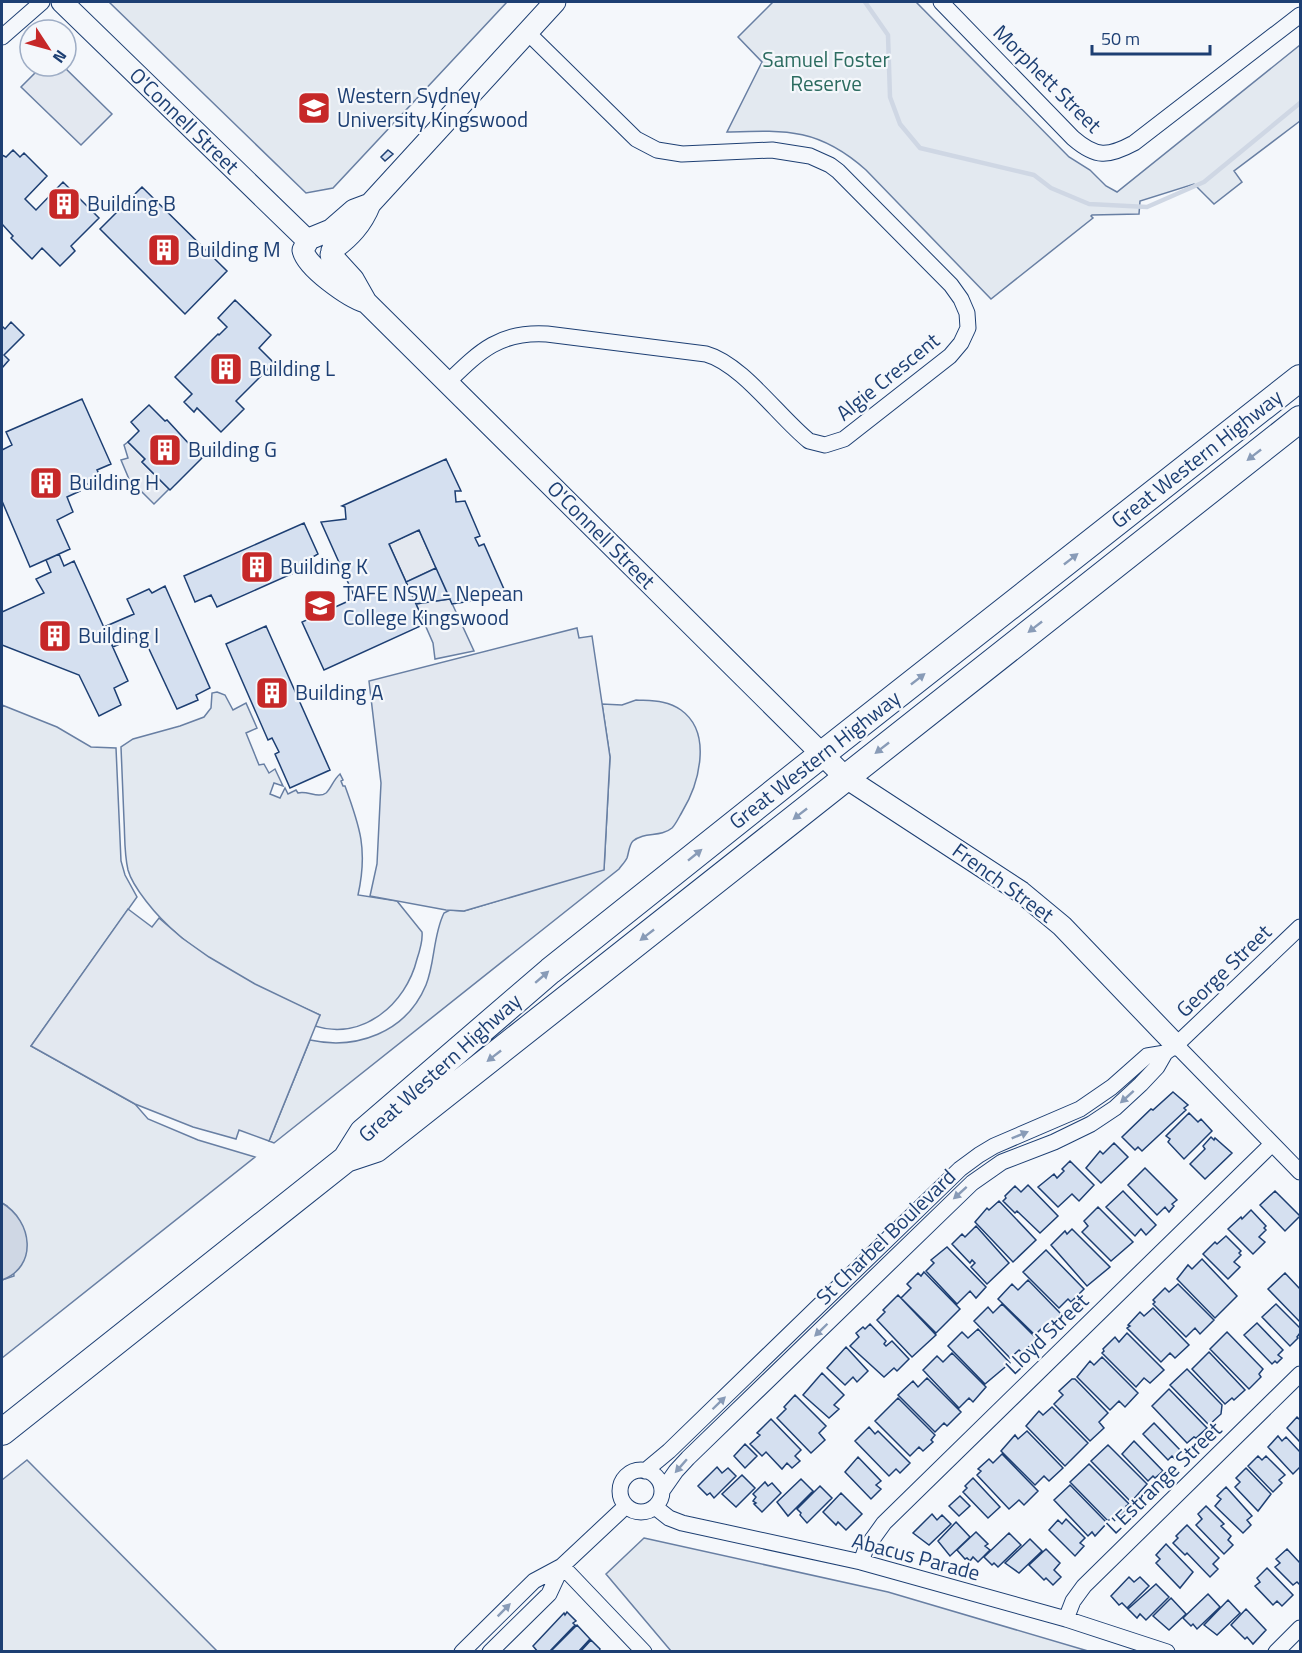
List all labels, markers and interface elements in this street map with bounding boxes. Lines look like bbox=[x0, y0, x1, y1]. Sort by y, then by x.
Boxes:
street label: Morphett Street bbox=[986, 17, 1110, 140]
north arrow bbox=[18, 18, 78, 78]
scale bar bbox=[1092, 18, 1210, 56]
text: 50 m bbox=[1101, 25, 1140, 52]
park label: Samuel Foster Reserve bbox=[762, 43, 890, 99]
text: N bbox=[47, 45, 73, 68]
street label: O'Connell Street bbox=[122, 59, 247, 182]
place label: Western Sydney University Kingswood bbox=[337, 79, 528, 135]
school or university icon: Western Sydney University Kingswood bbox=[296, 90, 332, 126]
building icon: Building B bbox=[46, 186, 82, 222]
place label: Building B bbox=[87, 187, 176, 219]
building icon: Building M bbox=[146, 232, 182, 268]
place label: Building M bbox=[187, 233, 281, 265]
street label: Algie Crescent bbox=[829, 324, 946, 428]
building icon: Building L bbox=[208, 351, 244, 387]
place label: Building L bbox=[249, 352, 335, 384]
street label: Great Western Highway bbox=[1104, 381, 1289, 535]
building icon: Building G bbox=[147, 432, 183, 468]
place label: Building G bbox=[188, 433, 277, 465]
one-way arrow bbox=[1247, 448, 1262, 460]
building icon: Building H bbox=[28, 465, 64, 501]
place label: Building H bbox=[69, 466, 159, 498]
street label: O'Connell Street bbox=[540, 473, 664, 596]
building icon: Building K bbox=[239, 549, 275, 585]
place label: Building K bbox=[280, 550, 368, 582]
one-way arrow bbox=[1063, 552, 1079, 565]
place label: TAFE NSW - Nepean College Kingswood bbox=[343, 577, 524, 633]
school or university icon: TAFE NSW - Nepean College Kingswood bbox=[302, 588, 338, 624]
building icon: Building I bbox=[37, 618, 73, 654]
place label: Building I bbox=[78, 619, 159, 651]
one-way arrow bbox=[1027, 621, 1043, 634]
one-way arrow bbox=[910, 673, 926, 686]
building icon: Building A bbox=[254, 675, 290, 711]
place label: Building A bbox=[295, 676, 384, 708]
street label: Great Western Highway bbox=[722, 682, 907, 836]
one-way arrow bbox=[874, 742, 890, 755]
one-way arrow bbox=[792, 807, 808, 820]
street label: French Street bbox=[946, 834, 1062, 930]
one-way arrow bbox=[687, 850, 702, 862]
street label: George Street bbox=[1168, 916, 1279, 1024]
one-way arrow bbox=[639, 928, 655, 941]
one-way arrow bbox=[534, 971, 550, 984]
street label: Great Western Highway bbox=[351, 985, 528, 1149]
one-way arrow bbox=[486, 1049, 502, 1062]
one-way arrow bbox=[1120, 1090, 1135, 1104]
one-way arrow bbox=[1011, 1130, 1029, 1139]
street label: St Charbel Boulevard bbox=[808, 1161, 963, 1312]
one-way arrow bbox=[953, 1186, 968, 1199]
street label: Lloyd Street bbox=[997, 1285, 1096, 1381]
one-way arrow bbox=[814, 1322, 828, 1336]
one-way arrow bbox=[712, 1396, 727, 1410]
street label: L'Estrange Street bbox=[1098, 1413, 1229, 1541]
one-way arrow bbox=[675, 1458, 688, 1473]
street label: Abacus Parade bbox=[849, 1524, 984, 1588]
one-way arrow bbox=[496, 1604, 510, 1618]

